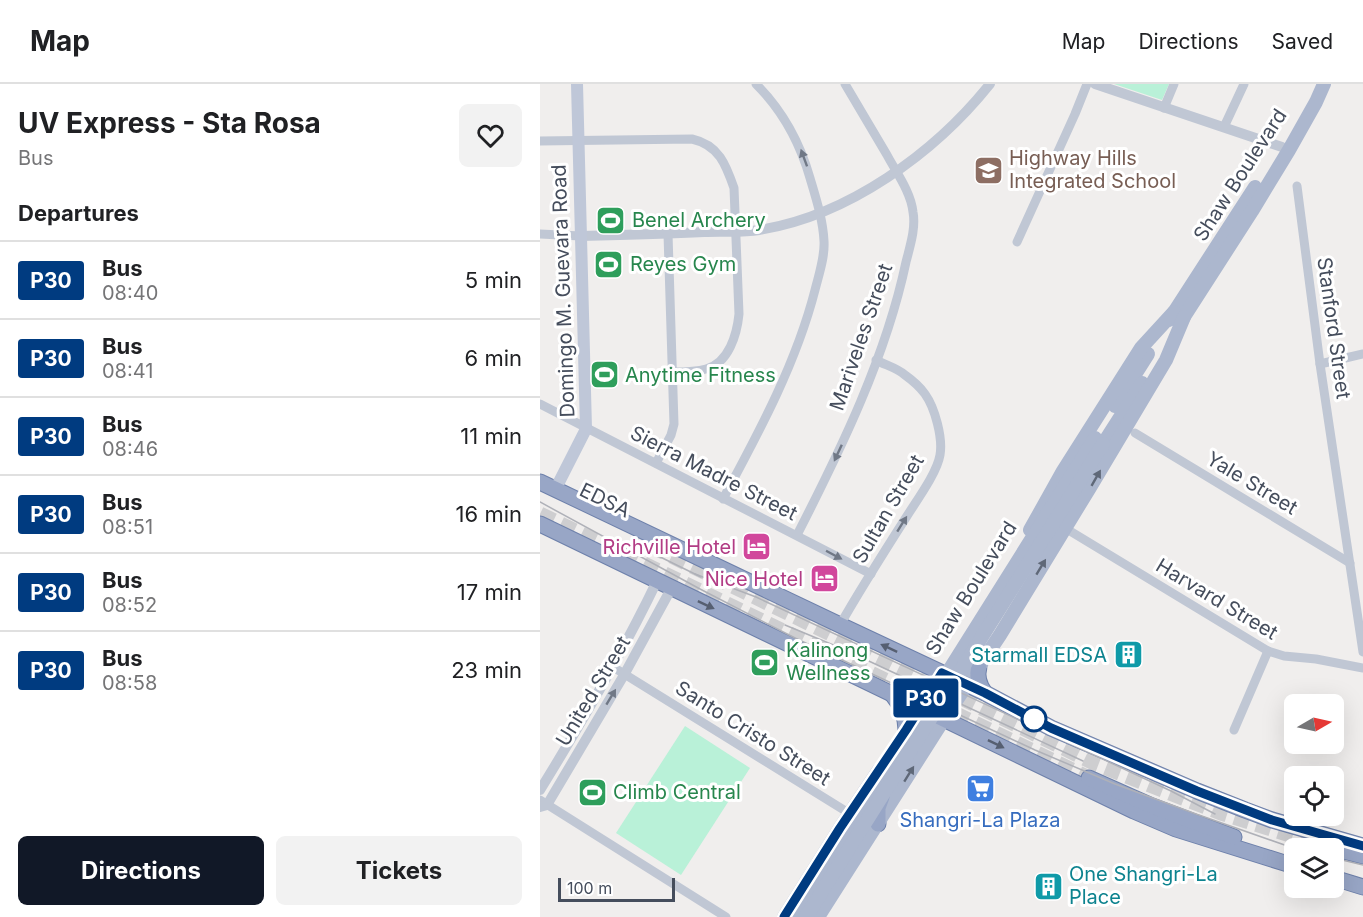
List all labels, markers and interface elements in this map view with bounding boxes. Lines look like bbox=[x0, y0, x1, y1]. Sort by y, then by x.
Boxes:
text: Map bbox=[30, 24, 90, 58]
text: Map bbox=[1062, 29, 1105, 54]
text: Directions bbox=[1138, 29, 1239, 54]
text: Saved bbox=[1272, 29, 1333, 54]
button: heart bbox=[459, 104, 522, 167]
street label: Shaw Boulevard bbox=[1188, 104, 1292, 246]
text: UV Express - Sta Rosa bbox=[18, 106, 321, 140]
text: Bus bbox=[18, 146, 53, 170]
place label: Highway Hills Integrated School bbox=[1009, 146, 1176, 193]
one-way arrow bbox=[798, 148, 808, 166]
school or university icon: Highway Hills Integrated School bbox=[972, 154, 1004, 186]
street label: Domingo M. Guevara Road bbox=[547, 164, 579, 418]
text: Departures bbox=[18, 200, 139, 226]
sports icon: Benel Archery bbox=[595, 204, 627, 236]
place label: Benel Archery bbox=[632, 208, 766, 232]
sports icon: Reyes Gym bbox=[593, 248, 625, 280]
place label: Reyes Gym bbox=[630, 252, 736, 276]
text: Bus bbox=[102, 255, 143, 281]
street label: Stanford Street bbox=[1312, 256, 1356, 401]
street label: Mariveles Street bbox=[825, 260, 897, 414]
text: 5 min bbox=[465, 267, 522, 293]
text: P30 bbox=[30, 268, 72, 293]
text: 08:40 bbox=[102, 281, 158, 305]
text: Bus bbox=[102, 333, 143, 359]
text: 6 min bbox=[465, 345, 522, 371]
text: P30 bbox=[30, 346, 72, 371]
text: 08:41 bbox=[102, 359, 153, 383]
sports icon: Anytime Fitness bbox=[588, 359, 620, 391]
place label: Anytime Fitness bbox=[625, 363, 776, 387]
text: Bus bbox=[102, 411, 143, 437]
street label: Sierra Madre Street bbox=[627, 421, 802, 526]
text: 11 min bbox=[460, 423, 522, 449]
text: P30 bbox=[30, 424, 72, 449]
text: 08:46 bbox=[102, 437, 158, 461]
one-way arrow bbox=[834, 445, 843, 462]
street label: Yale Street bbox=[1202, 446, 1302, 520]
street label: Sultan Street bbox=[847, 450, 929, 568]
one-way arrow bbox=[1091, 469, 1101, 486]
street label: EDSA bbox=[576, 478, 634, 523]
text: Bus bbox=[102, 489, 143, 515]
text: 16 min bbox=[456, 501, 522, 527]
text: P30 bbox=[30, 502, 72, 527]
text: 08:51 bbox=[102, 515, 153, 539]
one-way arrow bbox=[896, 516, 907, 532]
street label: Shaw Boulevard bbox=[920, 517, 1022, 659]
hotel icon: Richville Hotel bbox=[741, 531, 773, 563]
place label: Richville Hotel bbox=[603, 535, 736, 559]
one-way arrow bbox=[825, 549, 843, 559]
street label: Harvard Street bbox=[1152, 553, 1283, 645]
one-way arrow bbox=[1036, 559, 1047, 575]
hotel icon: Nice Hotel bbox=[808, 563, 840, 595]
text: Bus bbox=[102, 567, 143, 593]
place label: Nice Hotel bbox=[705, 567, 803, 591]
text: 17 min bbox=[457, 579, 522, 605]
text: P30 bbox=[30, 580, 72, 605]
text: 08:52 bbox=[102, 593, 157, 617]
one-way arrow bbox=[697, 600, 714, 609]
street label: United Street bbox=[551, 631, 635, 750]
place label: Kalinong Wellness bbox=[786, 638, 871, 685]
building icon: Starmall EDSA bbox=[1112, 639, 1144, 671]
place label: Starmall EDSA bbox=[971, 643, 1107, 667]
one-way arrow bbox=[880, 644, 897, 653]
text: Bus bbox=[102, 645, 143, 671]
sports icon: Kalinong Wellness bbox=[749, 646, 781, 678]
text: 23 min bbox=[451, 657, 522, 683]
text: P30 bbox=[30, 658, 72, 683]
text: 08:58 bbox=[102, 671, 157, 695]
street label: Santo Cristo Street bbox=[671, 676, 835, 791]
line badge: P30 bbox=[892, 678, 960, 718]
text: P30 bbox=[905, 686, 947, 711]
one-way arrow bbox=[606, 688, 616, 705]
north arrow bbox=[1284, 694, 1344, 754]
map controls bbox=[1284, 694, 1344, 898]
unlabelled marker bbox=[1021, 706, 1047, 732]
one-way arrow bbox=[988, 740, 1005, 749]
one-way arrow bbox=[904, 766, 915, 782]
button: locate bbox=[1284, 766, 1344, 826]
supermarket icon: Shangri-La Plaza bbox=[964, 773, 996, 805]
sports icon: Climb Central bbox=[576, 776, 608, 808]
place label: Climb Central bbox=[613, 780, 741, 804]
place label: Shangri-La Plaza bbox=[899, 808, 1061, 832]
button: Directions bbox=[18, 836, 264, 905]
button: Tickets bbox=[276, 836, 522, 905]
button: layers bbox=[1284, 838, 1344, 898]
place label: One Shangri-La Place bbox=[1069, 862, 1218, 909]
building icon: One Shangri-La Place bbox=[1032, 870, 1064, 902]
scale bar bbox=[558, 875, 675, 902]
text: 100 m bbox=[567, 878, 612, 898]

